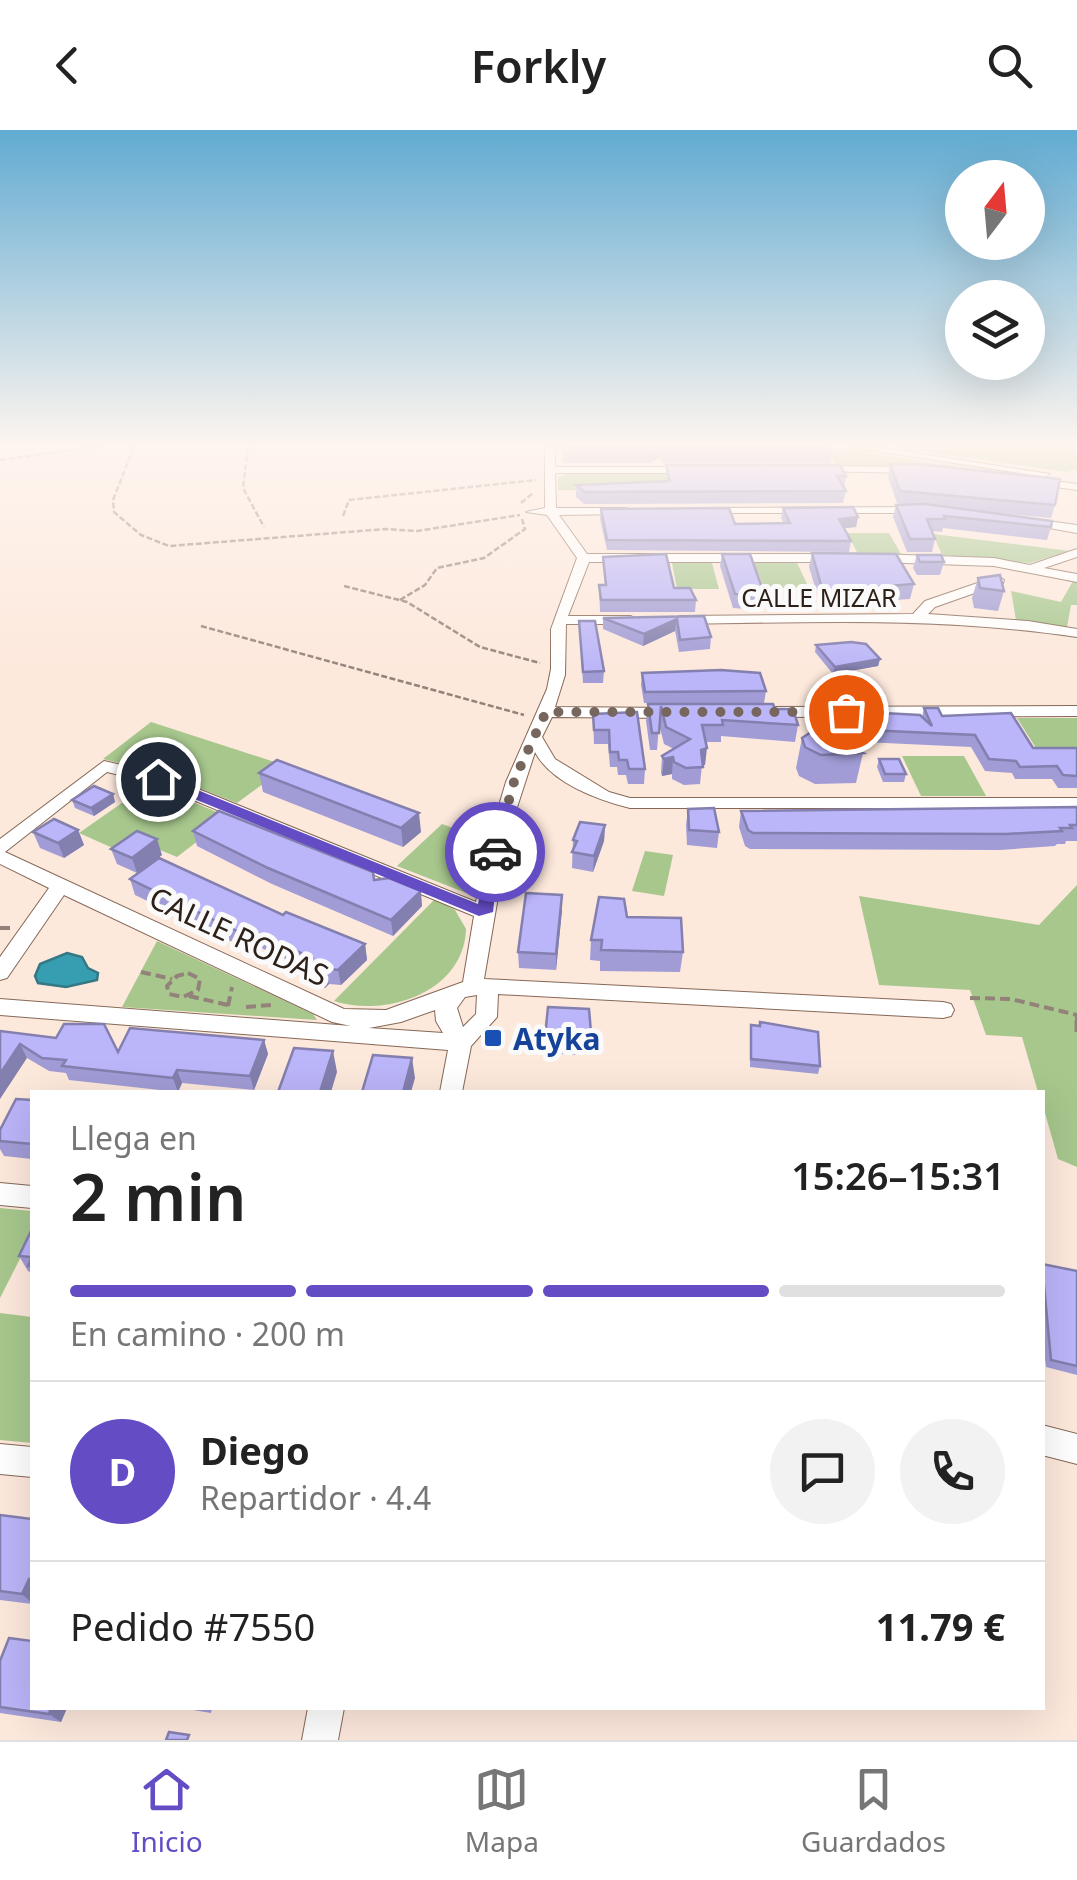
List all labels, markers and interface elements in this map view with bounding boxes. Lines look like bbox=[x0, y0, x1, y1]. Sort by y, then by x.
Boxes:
text: Forkly bbox=[471, 35, 606, 96]
icon: back bbox=[40, 38, 95, 93]
icon: search bbox=[982, 38, 1037, 93]
north arrow bbox=[945, 160, 1045, 260]
map controls bbox=[945, 160, 1045, 380]
button: layers bbox=[945, 280, 1045, 380]
street label: CALLE MIZAR bbox=[741, 580, 897, 614]
pin bbox=[804, 670, 889, 755]
icon: bag bbox=[819, 685, 874, 740]
pin bbox=[116, 737, 201, 822]
icon: home bbox=[131, 752, 186, 807]
courier bbox=[445, 802, 545, 902]
icon: car bbox=[468, 825, 523, 880]
street label: CALLE RODAS bbox=[143, 877, 335, 995]
place label: Atyka bbox=[513, 1018, 600, 1059]
marker: Atyka bbox=[482, 1027, 504, 1049]
text: Llega en bbox=[70, 1116, 197, 1159]
text: 15:26–15:31 bbox=[791, 1149, 1005, 1201]
text: 2 min bbox=[70, 1152, 246, 1240]
text: En camino · 200 m bbox=[70, 1312, 345, 1355]
button: chat bbox=[770, 1419, 875, 1524]
button: phone bbox=[900, 1419, 1005, 1524]
text: Diego bbox=[200, 1424, 310, 1476]
text: D bbox=[109, 1445, 136, 1497]
text: Repartidor · 4.4 bbox=[200, 1476, 431, 1519]
text: Pedido #7550 bbox=[70, 1600, 315, 1652]
text: 11.79 € bbox=[876, 1600, 1005, 1652]
tab: Inicio bbox=[131, 1762, 203, 1860]
tab: Mapa bbox=[465, 1762, 539, 1860]
tab: Guardados bbox=[801, 1762, 946, 1860]

